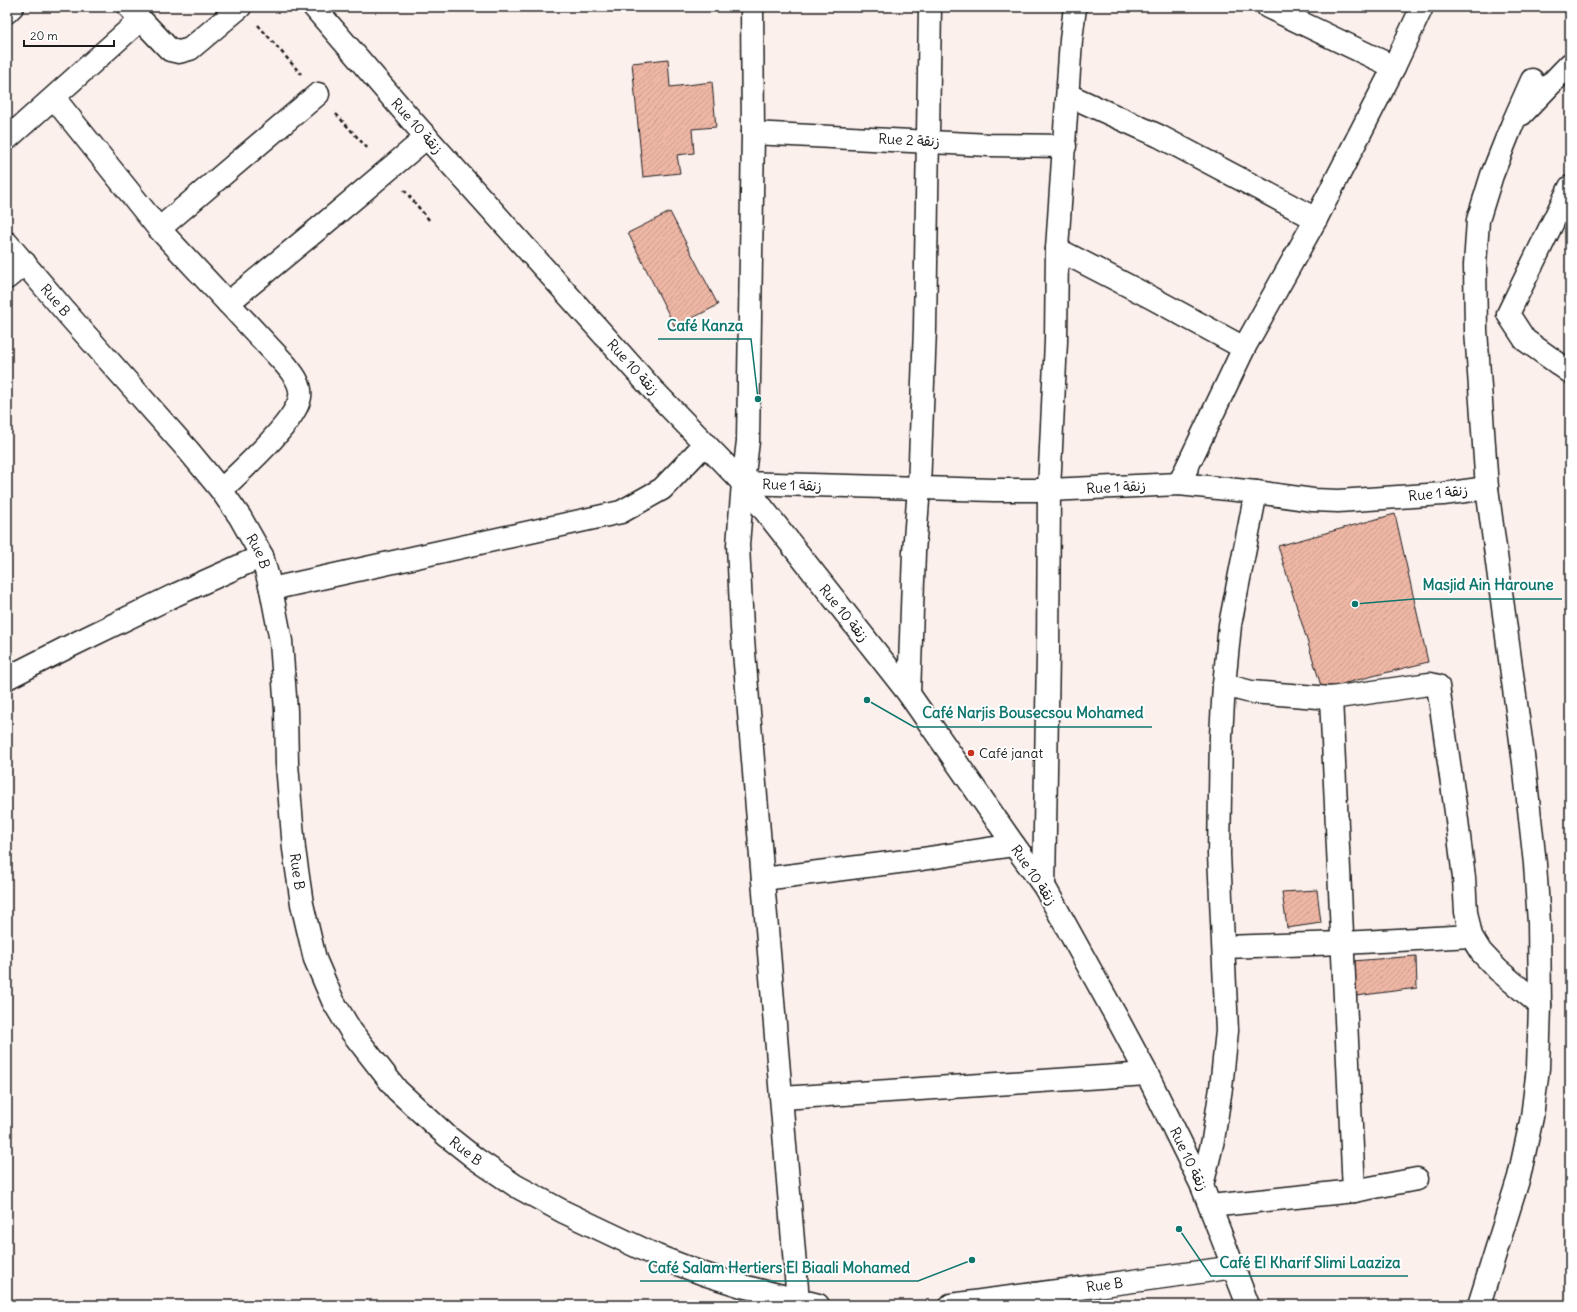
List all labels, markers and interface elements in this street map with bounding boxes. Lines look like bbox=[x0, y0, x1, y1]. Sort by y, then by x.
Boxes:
scale bar bbox=[24, 22, 114, 48]
text: 20 m bbox=[30, 28, 58, 43]
street label: Rue 10 زنقة bbox=[387, 94, 447, 158]
street label: Rue 2 زنقة bbox=[878, 129, 940, 151]
street label: Rue B bbox=[37, 280, 74, 320]
callout: Café Kanza bbox=[658, 312, 751, 339]
text: Café Kanza bbox=[667, 316, 744, 335]
street label: Rue 10 زنقة bbox=[603, 335, 663, 399]
street label: Rue 1 زنقة bbox=[762, 475, 822, 495]
street label: Rue 1 زنقة bbox=[1086, 476, 1146, 498]
street label: Rue 1 زنقة bbox=[1407, 481, 1469, 505]
street label: Rue B bbox=[242, 531, 274, 571]
callout: Masjid Ain Haroune bbox=[1414, 572, 1562, 599]
text: Masjid Ain Haroune bbox=[1422, 575, 1554, 594]
street label: Rue 10 زنقة bbox=[815, 581, 873, 645]
callout: Café Narjis Bousecsou Mohamed bbox=[914, 700, 1152, 727]
text: Café Narjis Bousecsou Mohamed bbox=[922, 703, 1144, 722]
place label: Café janat bbox=[979, 744, 1043, 762]
marker: Café janat bbox=[966, 748, 976, 758]
street label: Rue 10 زنقة bbox=[1007, 841, 1061, 909]
street label: Rue B bbox=[286, 852, 309, 891]
street label: Rue 10 زنقة bbox=[1166, 1124, 1212, 1194]
street label: Rue B bbox=[446, 1132, 486, 1170]
callout: Café El Kharif Slimi Laaziza bbox=[1211, 1249, 1408, 1276]
text: Café El Kharif Slimi Laaziza bbox=[1219, 1253, 1401, 1272]
callout: Café Salam Hertiers El Biaali Mohamed bbox=[640, 1254, 918, 1281]
text: Café Salam Hertiers El Biaali Mohamed bbox=[648, 1258, 910, 1277]
street label: Rue B bbox=[1085, 1273, 1124, 1296]

